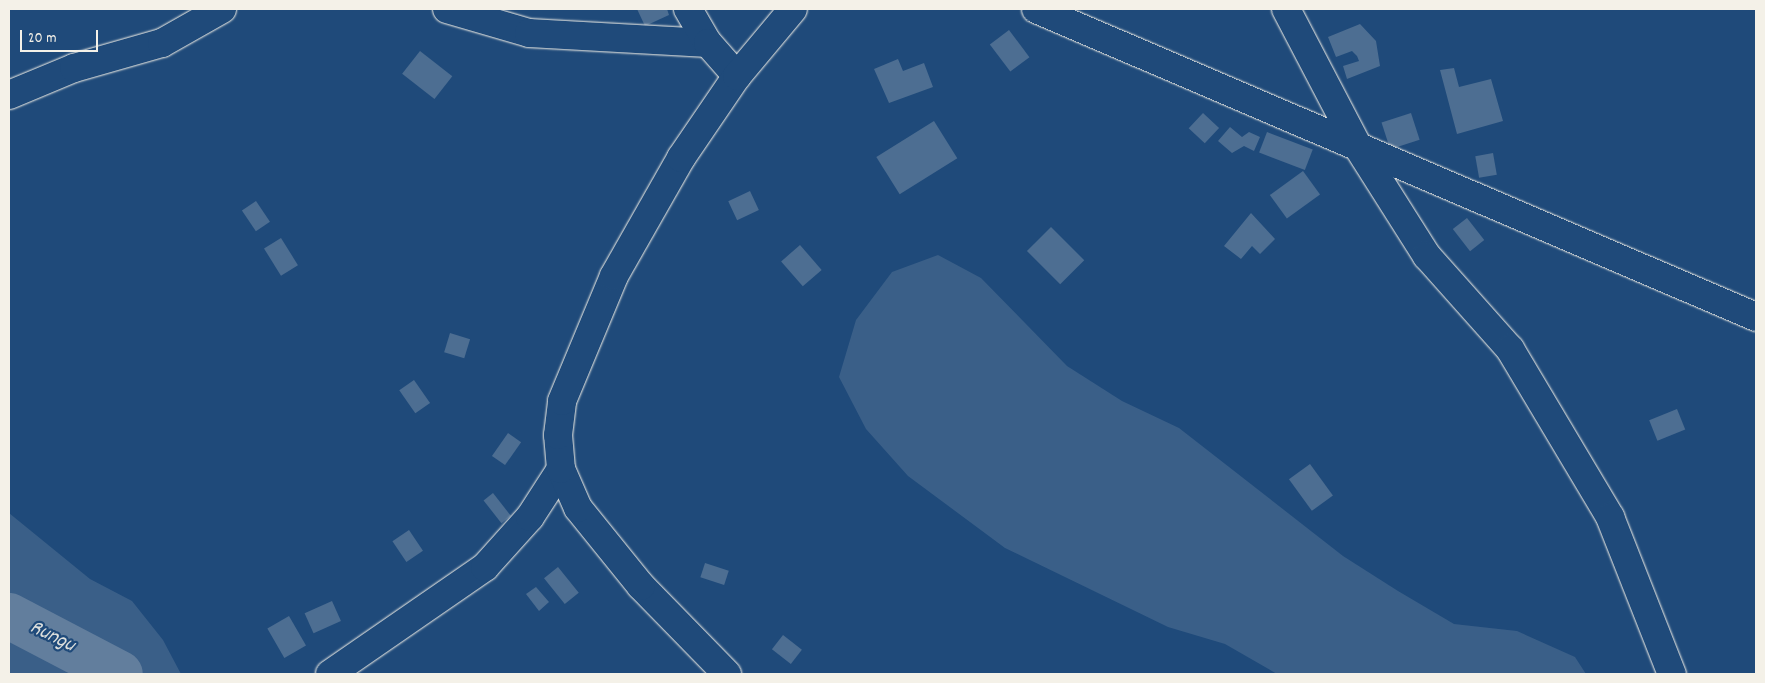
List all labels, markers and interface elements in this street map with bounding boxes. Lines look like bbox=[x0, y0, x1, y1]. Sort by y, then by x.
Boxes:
scale bar bbox=[22, 20, 100, 52]
text: 20 m bbox=[28, 28, 56, 50]
water label: Rungu bbox=[25, 615, 79, 659]

